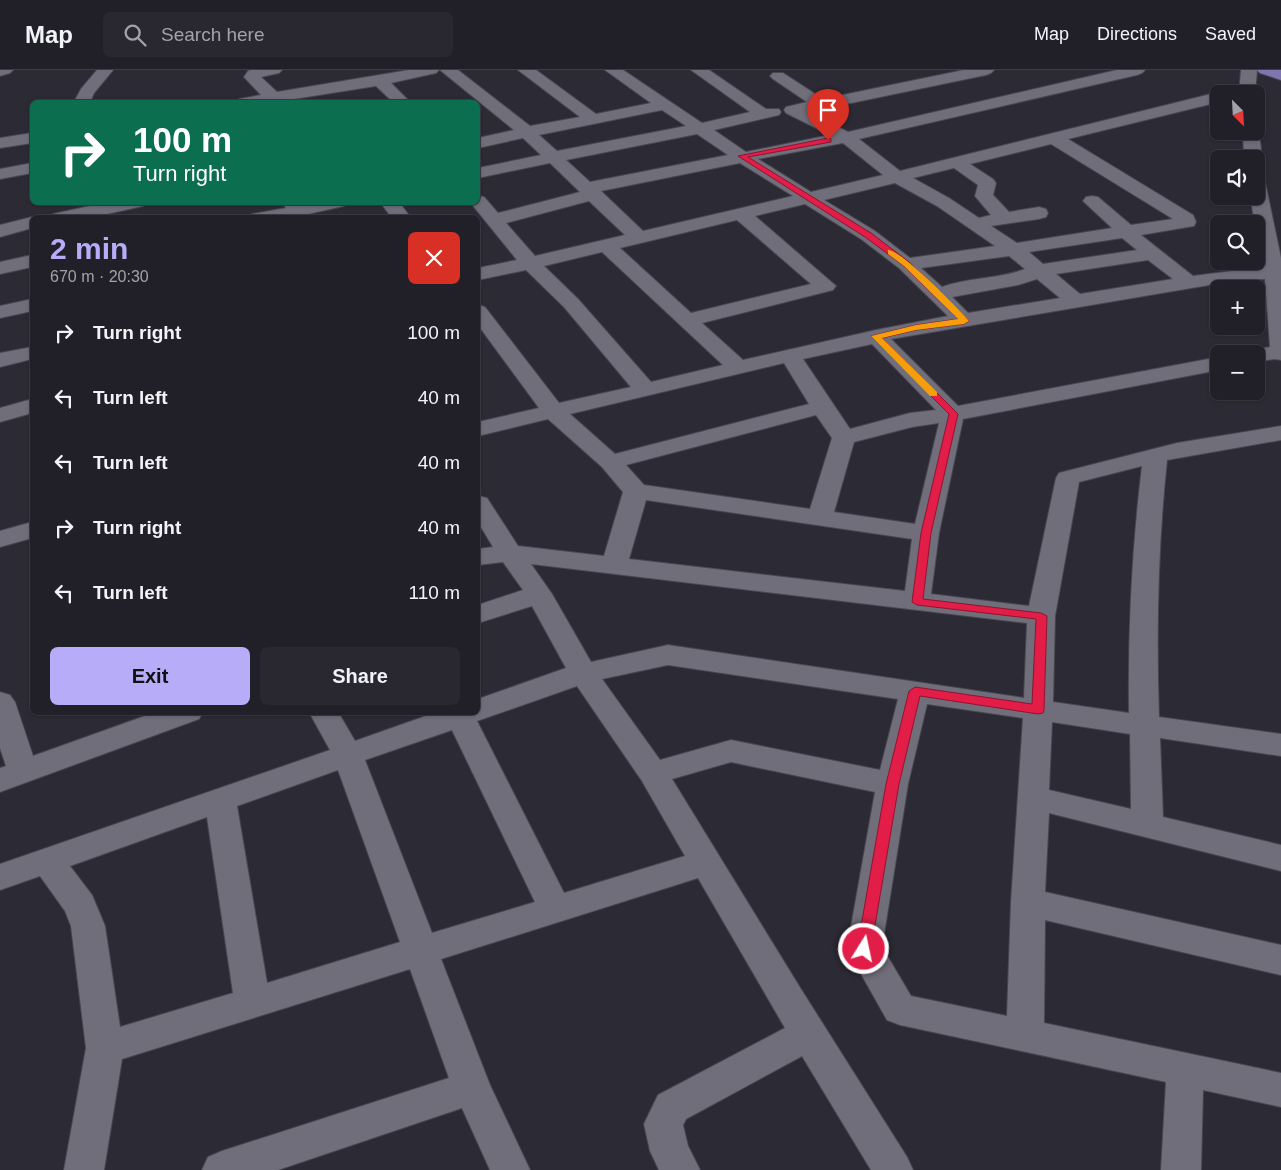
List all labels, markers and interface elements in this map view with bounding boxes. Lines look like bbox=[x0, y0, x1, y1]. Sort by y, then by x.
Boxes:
search box bbox=[103, 12, 453, 57]
text: Map bbox=[25, 21, 73, 48]
icon: search bbox=[121, 21, 149, 49]
text: Search here bbox=[161, 24, 265, 45]
text: Map bbox=[1034, 24, 1069, 44]
text: Directions bbox=[1097, 24, 1177, 44]
text: Saved bbox=[1205, 24, 1256, 44]
north arrow bbox=[1210, 85, 1265, 140]
map controls bbox=[1210, 85, 1265, 400]
pin bbox=[807, 89, 849, 140]
icon: arrive bbox=[814, 96, 842, 124]
icon: right bbox=[50, 120, 115, 185]
text: 100 m bbox=[133, 120, 232, 159]
button: sound bbox=[1210, 150, 1265, 205]
text: Turn right bbox=[133, 161, 226, 186]
button: search bbox=[1210, 215, 1265, 270]
text: 2 min bbox=[50, 232, 128, 265]
button: close bbox=[408, 232, 460, 284]
text: 670 m · 20:30 bbox=[50, 268, 149, 285]
button: + bbox=[1210, 280, 1265, 335]
icon: right bbox=[50, 319, 78, 347]
text: Turn right bbox=[93, 322, 181, 343]
text: 100 m bbox=[407, 322, 460, 343]
button: − bbox=[1210, 345, 1265, 400]
icon: left bbox=[50, 384, 78, 412]
text: Turn left bbox=[93, 387, 168, 408]
text: 40 m bbox=[418, 387, 460, 408]
icon: left bbox=[50, 449, 78, 477]
text: Turn left bbox=[93, 452, 168, 473]
text: 40 m bbox=[418, 452, 460, 473]
icon: right bbox=[50, 514, 78, 542]
text: Turn right bbox=[93, 517, 181, 538]
text: 40 m bbox=[418, 517, 460, 538]
icon: left bbox=[50, 579, 78, 607]
text: Turn left bbox=[93, 582, 168, 603]
text: 110 m bbox=[409, 582, 460, 603]
button: Exit bbox=[50, 647, 250, 705]
button: Share bbox=[260, 647, 460, 705]
position arrow bbox=[837, 922, 889, 974]

